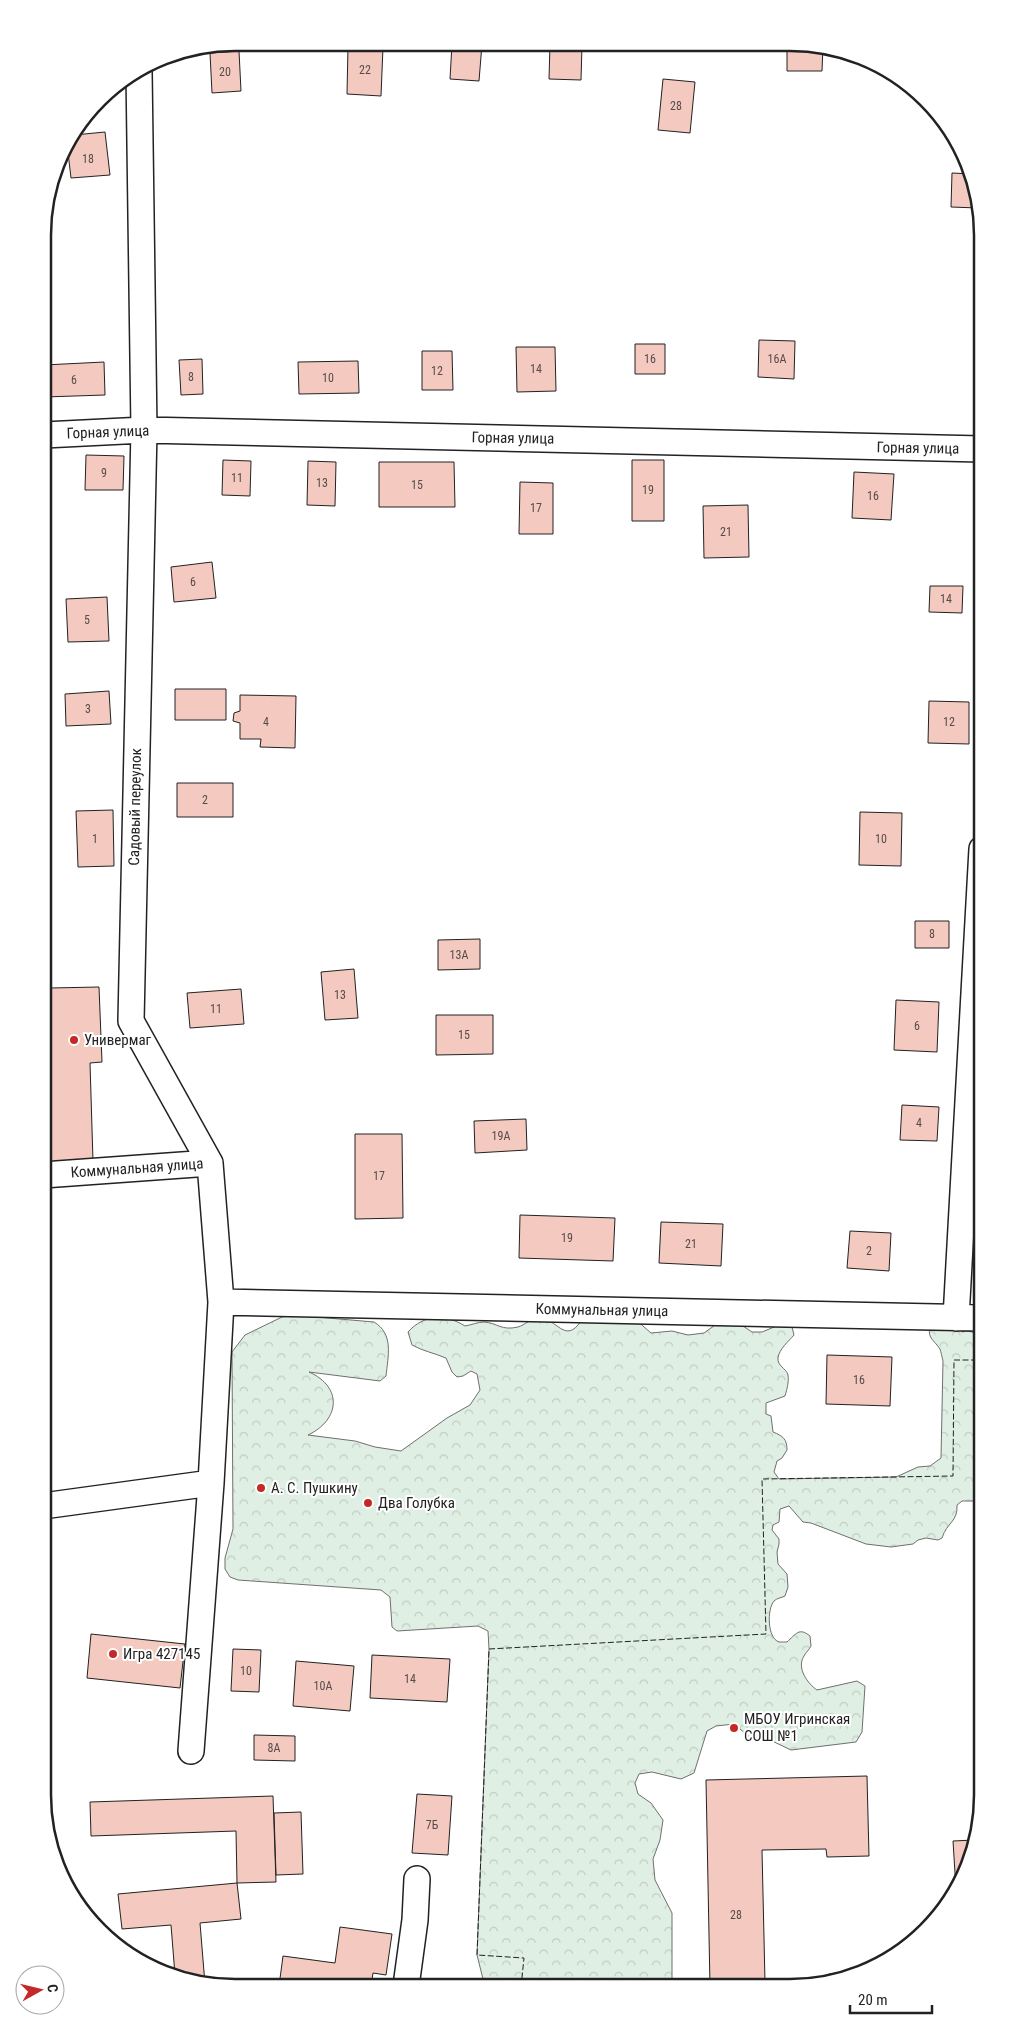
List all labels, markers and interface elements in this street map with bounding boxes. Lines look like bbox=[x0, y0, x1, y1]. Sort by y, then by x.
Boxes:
house number: 22 bbox=[359, 63, 371, 77]
house number: 20 bbox=[219, 65, 231, 79]
house number: 28 bbox=[670, 99, 682, 113]
house number: 18 bbox=[82, 152, 94, 166]
house number: 16 bbox=[644, 352, 656, 366]
house number: 16А bbox=[768, 352, 786, 366]
house number: 14 bbox=[530, 362, 542, 376]
house number: 12 bbox=[431, 364, 443, 378]
house number: 8 bbox=[188, 370, 194, 384]
house number: 10 bbox=[322, 371, 334, 385]
house number: 6 bbox=[71, 373, 77, 387]
street label: Горная улица bbox=[66, 422, 150, 442]
street label: Горная улица bbox=[472, 428, 554, 448]
street label: Горная улица bbox=[877, 438, 959, 458]
house number: 9 bbox=[101, 466, 107, 480]
house number: 11 bbox=[231, 471, 243, 485]
house number: 13 bbox=[316, 476, 328, 490]
house number: 15 bbox=[411, 478, 423, 492]
house number: 19 bbox=[642, 483, 654, 497]
house number: 16 bbox=[867, 489, 879, 503]
house number: 17 bbox=[530, 501, 542, 515]
house number: 21 bbox=[720, 525, 732, 539]
house number: 6 bbox=[190, 575, 196, 589]
house number: 14 bbox=[940, 592, 952, 606]
house number: 5 bbox=[84, 613, 90, 627]
house number: 3 bbox=[85, 702, 91, 716]
house number: 4 bbox=[263, 715, 269, 729]
house number: 12 bbox=[943, 715, 955, 729]
street label: Садовый переулок bbox=[125, 748, 145, 866]
house number: 2 bbox=[202, 793, 208, 807]
house number: 1 bbox=[92, 832, 98, 846]
house number: 10 bbox=[875, 832, 887, 846]
house number: 8 bbox=[929, 927, 935, 941]
house number: 13А bbox=[450, 948, 468, 962]
house number: 13 bbox=[334, 988, 346, 1002]
house number: 11 bbox=[210, 1002, 222, 1016]
house number: 6 bbox=[914, 1019, 920, 1033]
house number: 15 bbox=[458, 1028, 470, 1042]
place label: Универмаг bbox=[84, 1031, 152, 1049]
marker: Универмаг bbox=[68, 1034, 80, 1046]
house number: 4 bbox=[916, 1116, 922, 1130]
house number: 19А bbox=[492, 1129, 510, 1143]
street label: Коммунальная улица bbox=[70, 1154, 204, 1182]
house number: 17 bbox=[373, 1169, 385, 1183]
house number: 19 bbox=[561, 1231, 573, 1245]
house number: 21 bbox=[685, 1237, 697, 1251]
house number: 2 bbox=[866, 1244, 872, 1258]
street label: Коммунальная улица bbox=[535, 1300, 669, 1320]
house number: 16 bbox=[853, 1373, 865, 1387]
place label: А. С. Пушкину bbox=[271, 1479, 358, 1497]
marker: А. С. Пушкину bbox=[255, 1482, 267, 1494]
place label: Два Голубка bbox=[378, 1494, 455, 1512]
marker: Два Голубка bbox=[362, 1497, 374, 1509]
place label: Игра 427145 bbox=[123, 1645, 200, 1663]
marker: Игра 427145 bbox=[107, 1648, 119, 1660]
house number: 10 bbox=[240, 1664, 252, 1678]
house number: 14 bbox=[404, 1672, 416, 1686]
house number: 10А bbox=[314, 1679, 332, 1693]
place label: МБОУ Игринская СОШ №1 bbox=[744, 1710, 850, 1745]
marker: МБОУ Игринская СОШ №1 bbox=[728, 1722, 740, 1734]
house number: 8А bbox=[268, 1741, 281, 1755]
house number: 7Б bbox=[426, 1818, 439, 1832]
house number: 28 bbox=[730, 1908, 742, 1922]
north arrow bbox=[15, 1965, 65, 2015]
scale bar bbox=[850, 1982, 932, 2014]
text: С bbox=[44, 1983, 61, 1993]
text: 20 m bbox=[858, 1991, 888, 2009]

